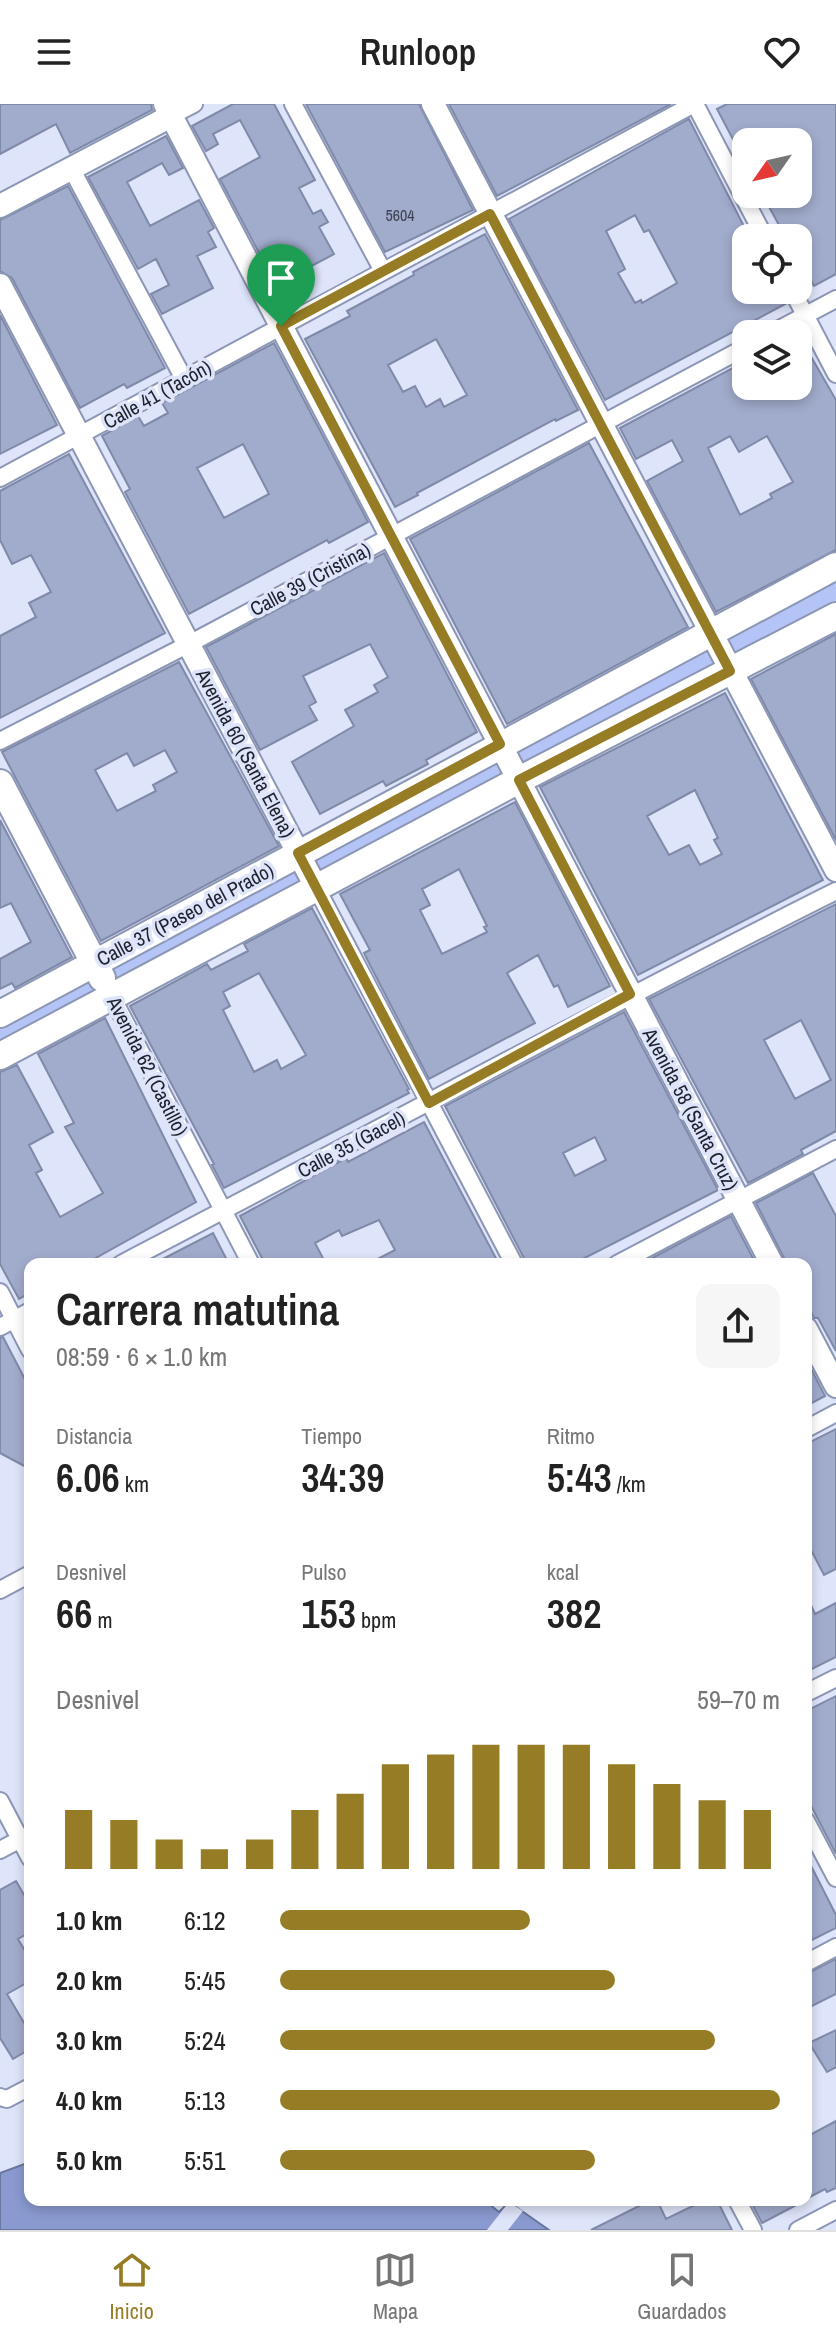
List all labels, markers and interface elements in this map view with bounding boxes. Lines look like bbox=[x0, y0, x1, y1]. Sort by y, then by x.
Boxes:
text: Runloop bbox=[360, 28, 476, 76]
icon: menu bbox=[32, 30, 76, 74]
icon: heart bbox=[760, 30, 804, 74]
north arrow bbox=[732, 128, 812, 208]
map controls bbox=[732, 128, 812, 400]
house number: 5604 bbox=[385, 204, 415, 226]
button: locate bbox=[732, 224, 812, 304]
pin bbox=[247, 244, 315, 326]
icon: arrive bbox=[259, 256, 303, 300]
button: layers bbox=[732, 320, 812, 400]
street label: Calle 41 (Tacón) bbox=[98, 353, 216, 435]
street label: Calle 39 (Cristina) bbox=[245, 536, 375, 622]
street label: Avenida 60 (Santa Elena) bbox=[190, 663, 302, 842]
street label: Calle 37 (Paseo del Prado) bbox=[92, 856, 278, 972]
street label: Avenida 62 (Castillo) bbox=[101, 991, 195, 1140]
street label: Avenida 58 (Santa Cruz) bbox=[636, 1022, 745, 1195]
street label: Calle 35 (Gacel) bbox=[292, 1104, 410, 1184]
text: Carrera matutina bbox=[56, 1279, 339, 1339]
button: share bbox=[696, 1284, 780, 1368]
text: 08:59 · 6 × 1.0 km bbox=[56, 1339, 227, 1374]
text: Distancia bbox=[56, 1421, 132, 1451]
text: Tiempo bbox=[301, 1421, 362, 1451]
text: Ritmo bbox=[547, 1421, 595, 1451]
text: 6.06 bbox=[56, 1451, 120, 1504]
text: 34:39 bbox=[301, 1451, 385, 1504]
text: 5:43 bbox=[547, 1451, 612, 1504]
text: km bbox=[120, 1469, 149, 1499]
text: /km bbox=[612, 1469, 646, 1499]
text: Desnivel bbox=[56, 1557, 126, 1587]
text: Pulso bbox=[301, 1557, 346, 1587]
text: kcal bbox=[547, 1557, 579, 1587]
text: 66 bbox=[56, 1587, 92, 1640]
text: 153 bbox=[301, 1587, 356, 1640]
text: 382 bbox=[547, 1587, 601, 1640]
text: m bbox=[92, 1605, 113, 1635]
text: bpm bbox=[356, 1605, 396, 1635]
text: Desnivel bbox=[56, 1682, 139, 1717]
text: 59–70 m bbox=[697, 1682, 780, 1717]
text: 1.0 km bbox=[56, 1903, 122, 1938]
text: 6:12 bbox=[184, 1903, 226, 1938]
text: 2.0 km bbox=[56, 1963, 122, 1998]
text: 5:45 bbox=[184, 1963, 226, 1998]
text: 3.0 km bbox=[56, 2023, 122, 2058]
text: 5:24 bbox=[184, 2023, 226, 2058]
text: 4.0 km bbox=[56, 2083, 122, 2118]
text: 5:13 bbox=[184, 2083, 226, 2118]
text: 5.0 km bbox=[56, 2143, 122, 2178]
text: 5:51 bbox=[184, 2143, 226, 2178]
tab: Inicio bbox=[110, 2248, 154, 2326]
tab: Mapa bbox=[373, 2248, 418, 2326]
tab: Guardados bbox=[637, 2248, 726, 2326]

